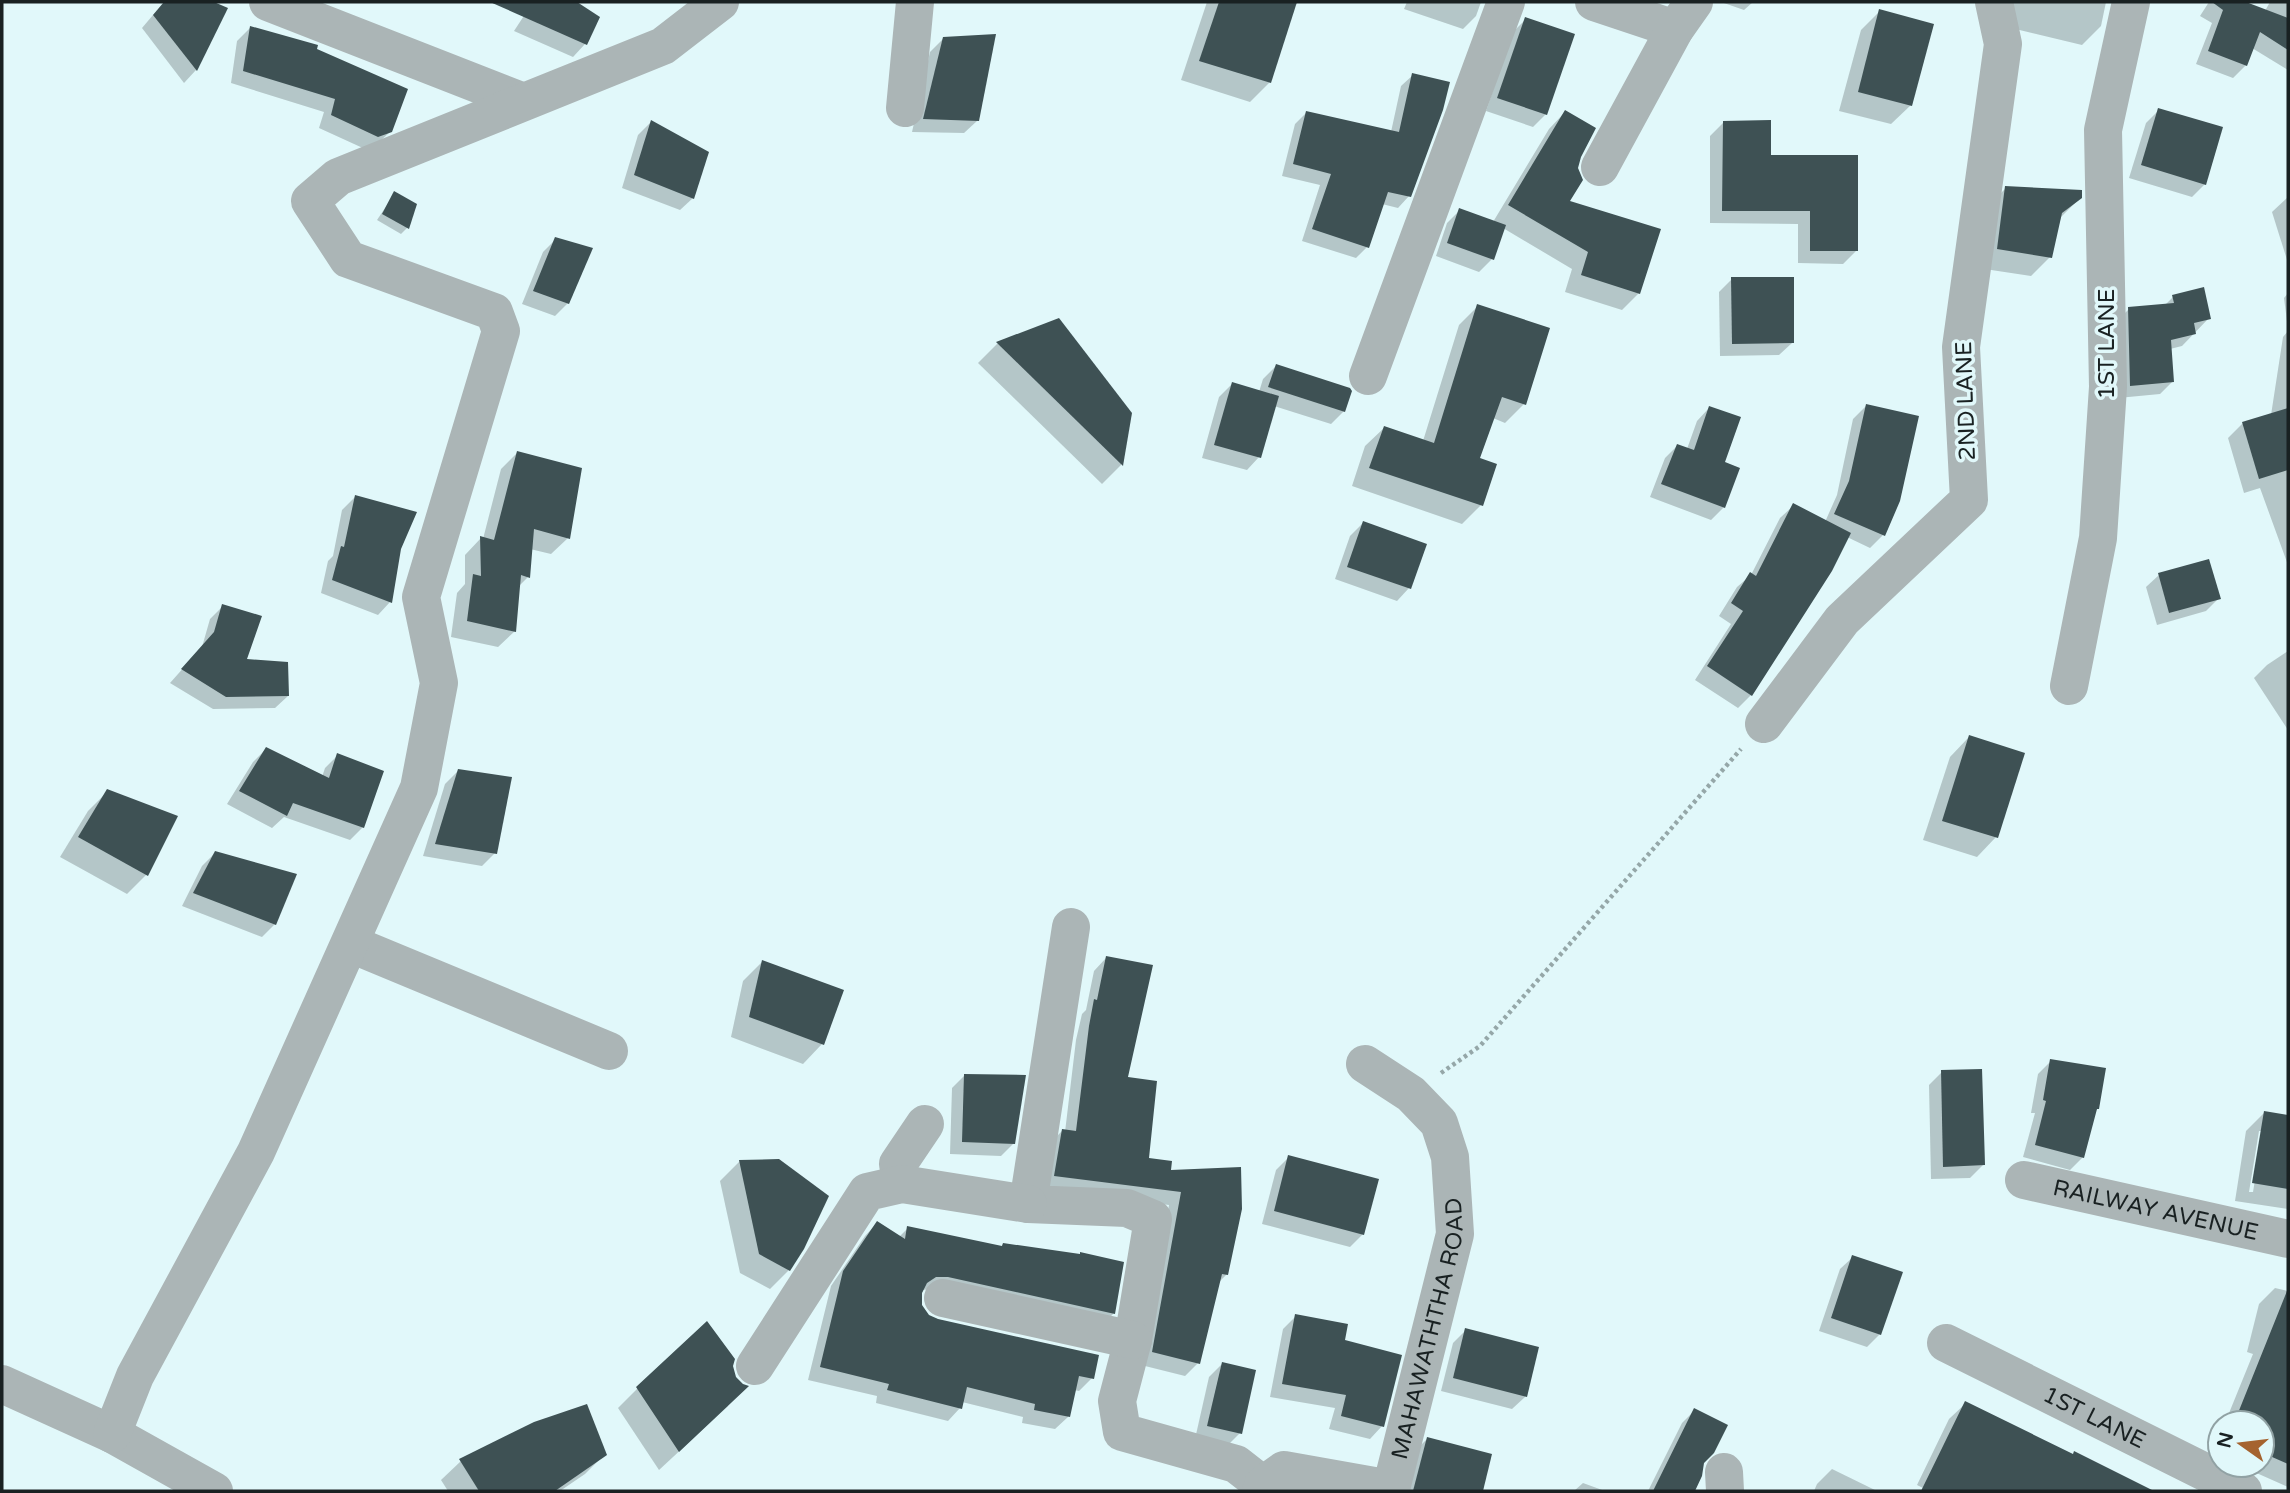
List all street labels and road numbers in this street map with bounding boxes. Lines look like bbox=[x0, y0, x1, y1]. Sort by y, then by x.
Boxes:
street label: 1ST LANE bbox=[2093, 289, 2121, 399]
street label: 2ND LANE bbox=[1950, 341, 1982, 461]
street label: RAILWAY AVENUE bbox=[2050, 1174, 2261, 1247]
street label: MAHAWATHTHA ROAD bbox=[1386, 1197, 1470, 1462]
street label: 1ST LANE bbox=[2038, 1381, 2150, 1455]

